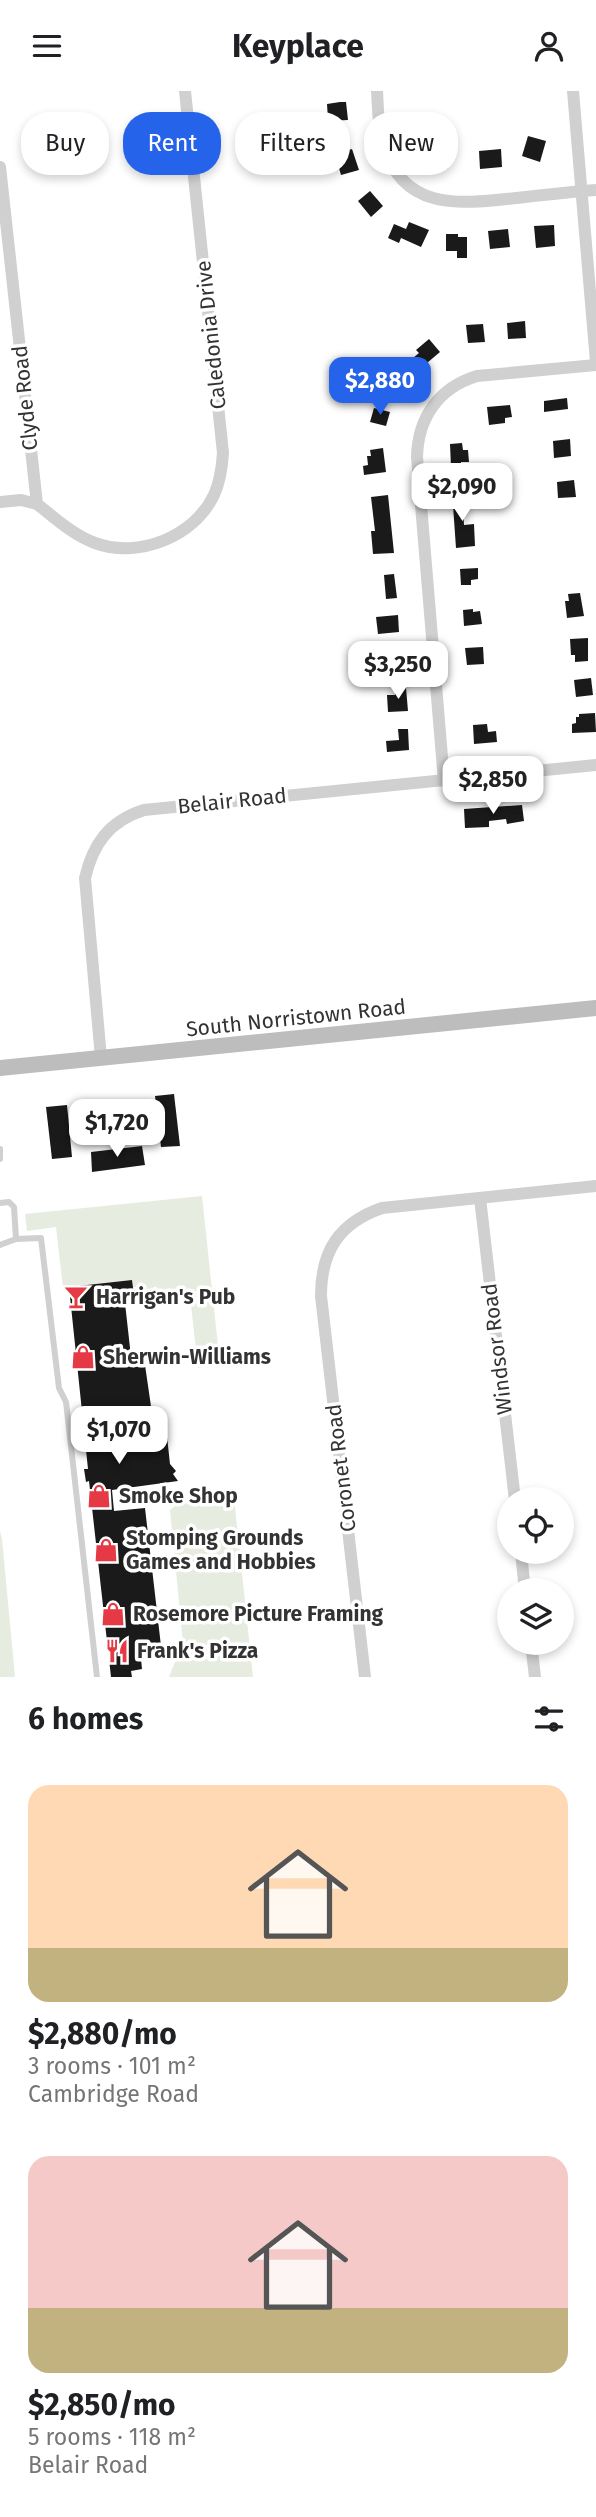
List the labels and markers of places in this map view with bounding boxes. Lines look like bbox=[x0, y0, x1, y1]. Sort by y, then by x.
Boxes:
pin: $2,880 bbox=[323, 357, 437, 417]
pin: $2,090 bbox=[405, 463, 519, 523]
pin: $3,250 bbox=[341, 641, 455, 701]
pin: $2,850 bbox=[436, 757, 550, 816]
pin: $1,720 bbox=[60, 1100, 174, 1159]
bar icon: Harrigan's Pub bbox=[62, 1283, 90, 1311]
place label: Harrigan's Pub bbox=[96, 1284, 235, 1310]
shop icon: Sherwin-Williams bbox=[69, 1343, 97, 1371]
place label: Sherwin-Williams bbox=[103, 1344, 271, 1370]
pin: $1,070 bbox=[62, 1407, 176, 1466]
shop icon: Smoke Shop bbox=[85, 1482, 113, 1510]
place label: Smoke Shop bbox=[119, 1483, 238, 1509]
place label: Stomping Grounds Games and Hobbies bbox=[126, 1525, 316, 1575]
shop icon: Stomping Grounds Games and Hobbies bbox=[92, 1536, 120, 1564]
shop icon: Rosemore Picture Framing bbox=[99, 1600, 127, 1628]
place label: Rosemore Picture Framing bbox=[133, 1601, 384, 1627]
restaurant icon: Frank's Pizza bbox=[103, 1637, 131, 1665]
place label: Frank's Pizza bbox=[137, 1638, 258, 1664]

